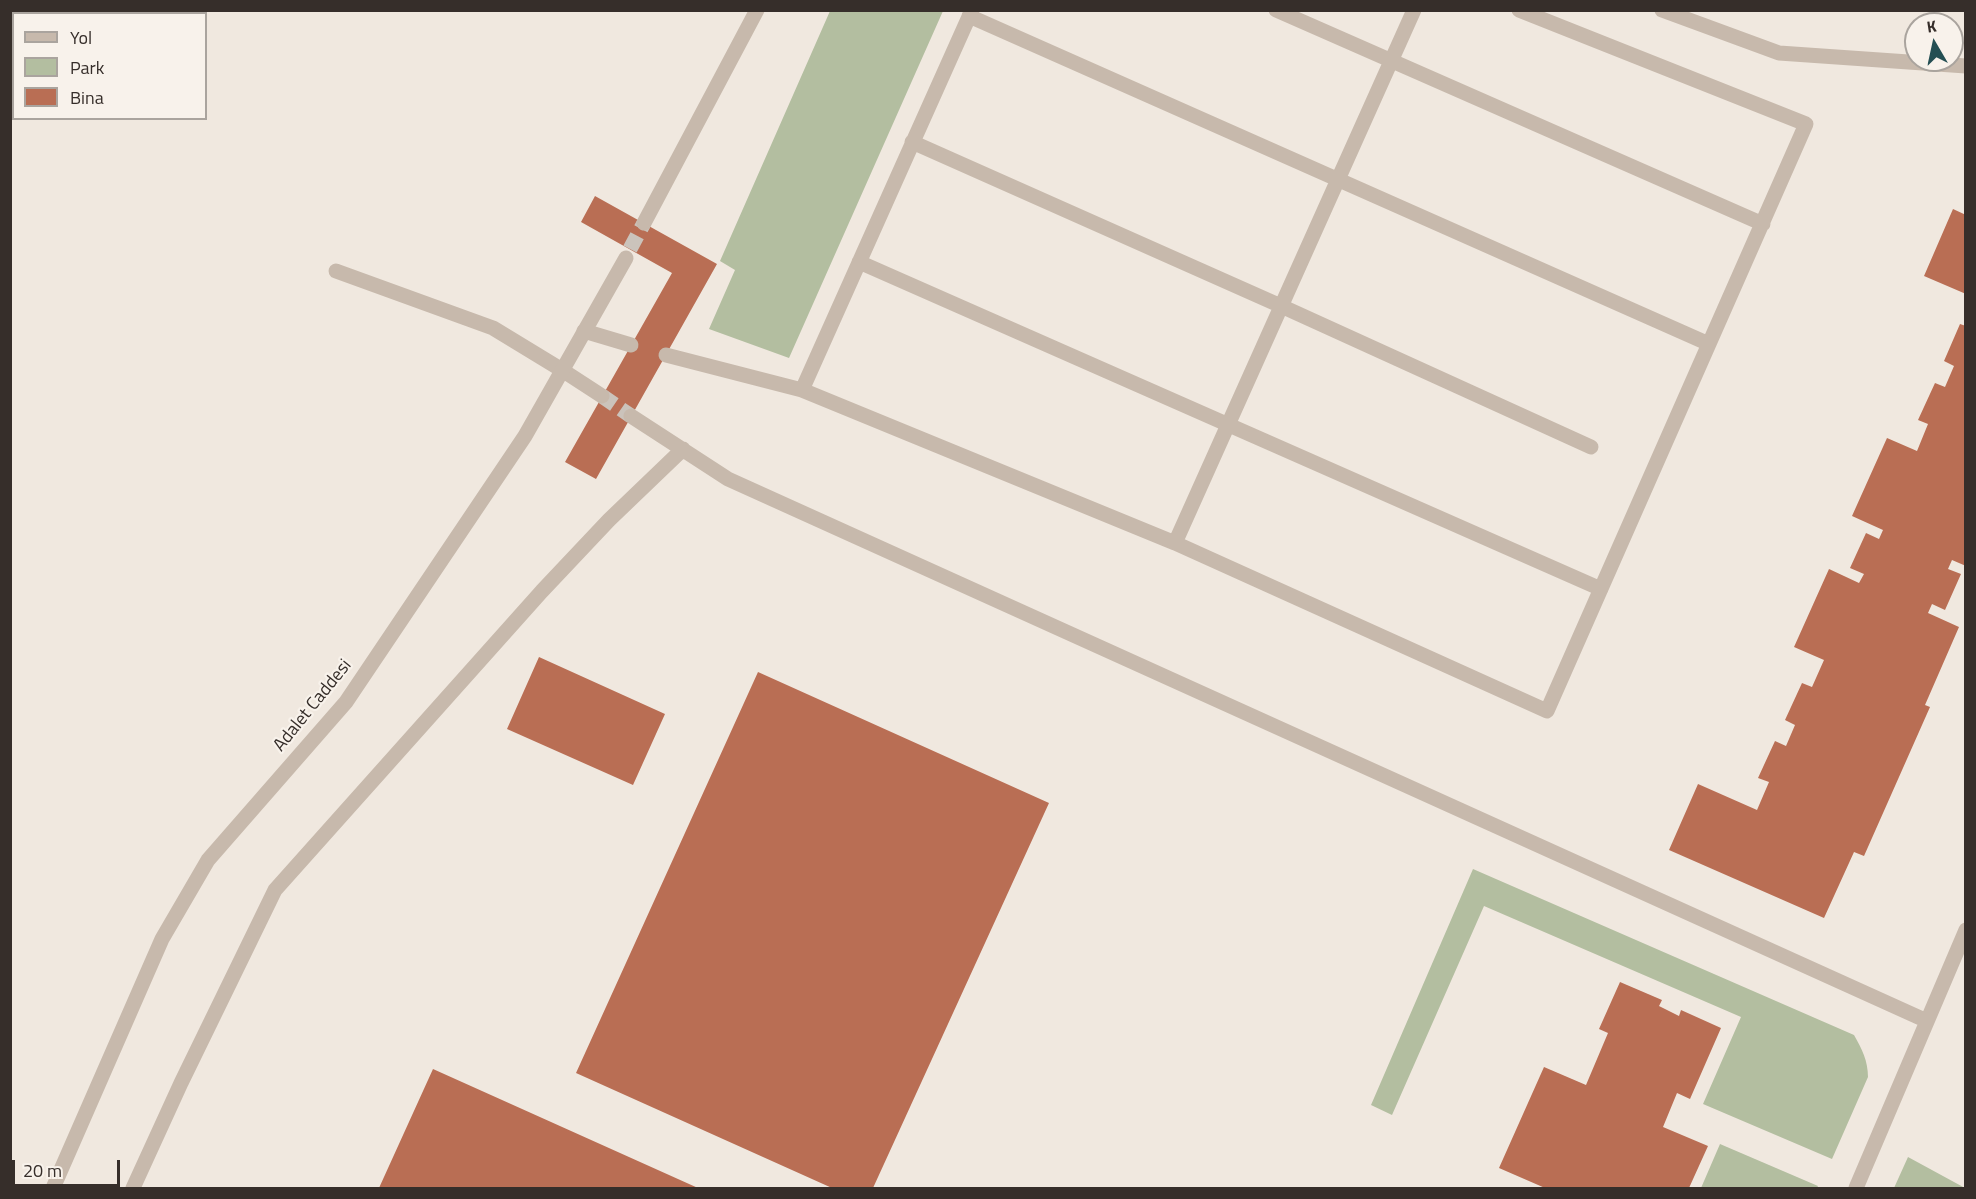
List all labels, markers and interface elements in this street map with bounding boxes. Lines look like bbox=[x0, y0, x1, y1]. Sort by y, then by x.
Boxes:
legend bbox=[12, 12, 207, 120]
north arrow bbox=[1904, 12, 1964, 72]
text: K bbox=[1925, 14, 1938, 39]
text: Yol bbox=[70, 24, 92, 51]
text: Park bbox=[70, 54, 104, 81]
text: Bina bbox=[70, 84, 104, 111]
street label: Adalet Caddesi bbox=[269, 656, 357, 756]
scale bar bbox=[15, 1148, 123, 1186]
text: 20 m bbox=[23, 1157, 62, 1184]

